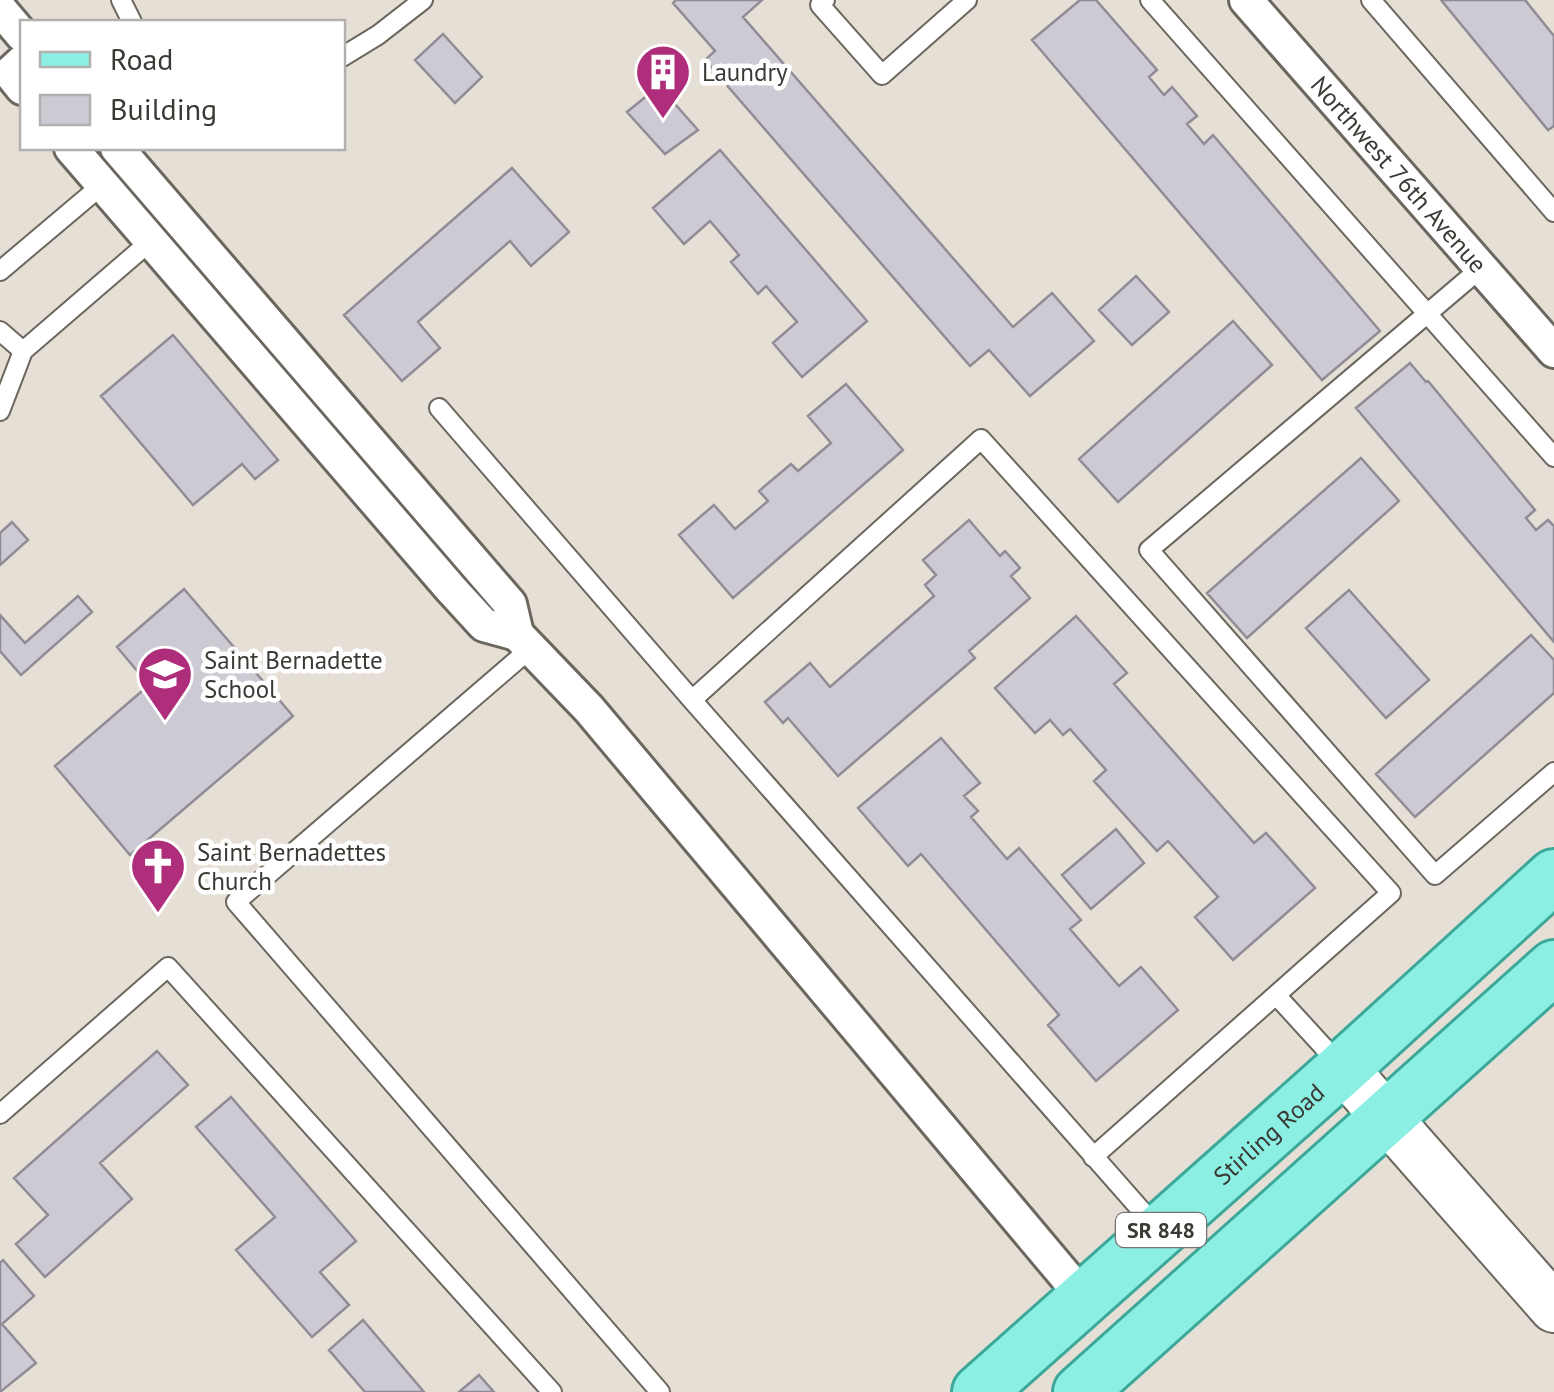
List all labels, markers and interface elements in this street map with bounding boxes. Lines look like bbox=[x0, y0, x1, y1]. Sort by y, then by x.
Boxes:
legend bbox=[20, 20, 345, 150]
text: Road bbox=[110, 39, 174, 78]
building icon: Laundry bbox=[633, 42, 693, 121]
place label: Laundry bbox=[702, 56, 788, 88]
street label: Northwest 76th Avenue bbox=[1304, 69, 1494, 280]
text: Building bbox=[110, 89, 217, 128]
school or university icon: Saint Bernadette School bbox=[135, 644, 195, 723]
place label: Saint Bernadette School bbox=[204, 644, 383, 705]
church icon: Saint Bernadettes Church bbox=[128, 836, 188, 915]
place label: Saint Bernadettes Church bbox=[197, 836, 386, 897]
street label: Stirling Road bbox=[1207, 1076, 1331, 1192]
road number: SR 848 bbox=[1116, 1213, 1206, 1247]

